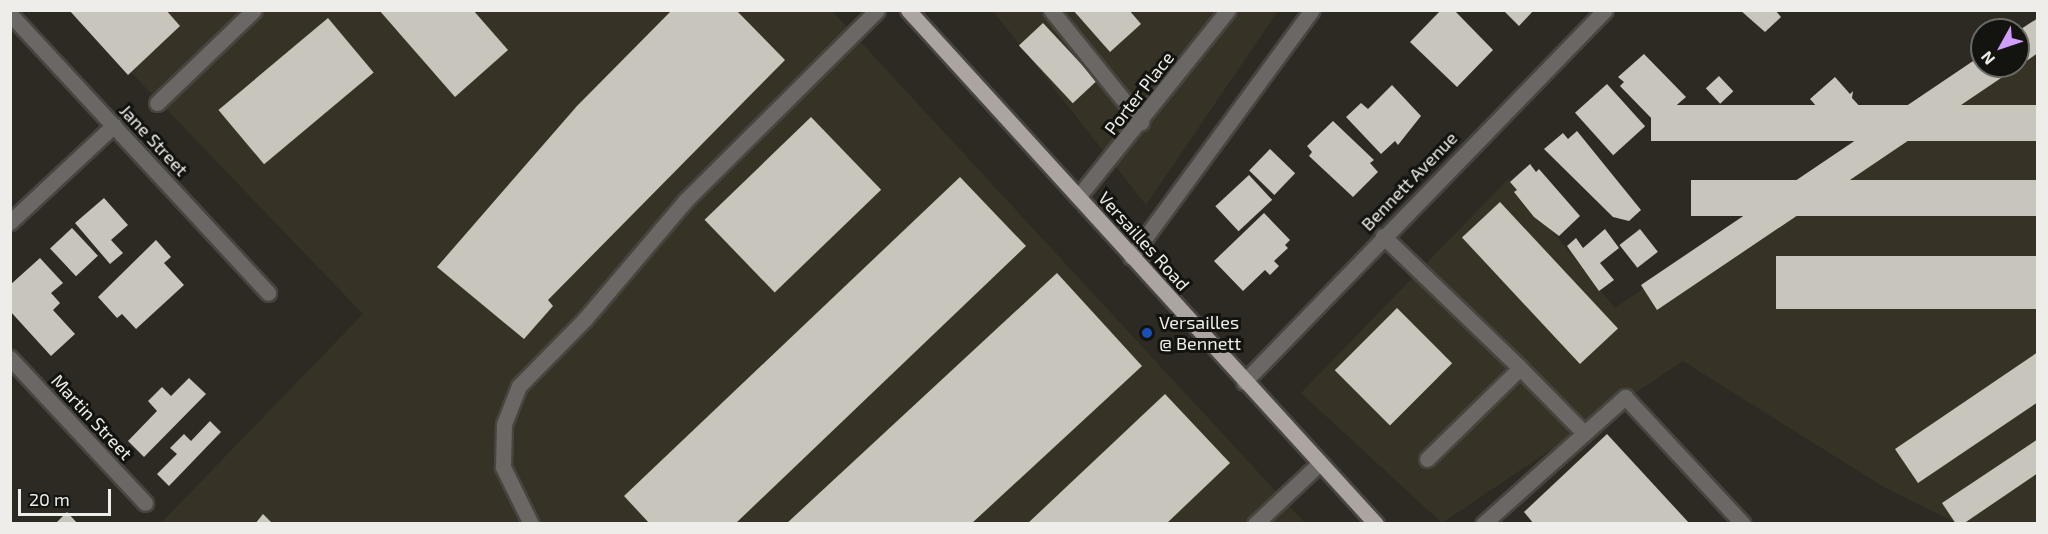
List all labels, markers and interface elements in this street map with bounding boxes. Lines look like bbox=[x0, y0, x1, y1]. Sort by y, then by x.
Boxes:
north arrow bbox=[1970, 18, 2030, 78]
street label: Porter Place bbox=[1100, 47, 1178, 139]
text: N bbox=[1976, 48, 1998, 69]
street label: Jane Street bbox=[115, 100, 193, 180]
street label: Bennett Avenue bbox=[1356, 127, 1462, 235]
street label: Versailles Road bbox=[1094, 187, 1194, 295]
place label: Versailles @ Bennett bbox=[1159, 312, 1241, 354]
marker: Versailles @ Bennett bbox=[1140, 326, 1154, 340]
street label: Martin Street bbox=[47, 370, 137, 464]
scale bar bbox=[21, 477, 114, 515]
text: 20 m bbox=[29, 488, 70, 510]

